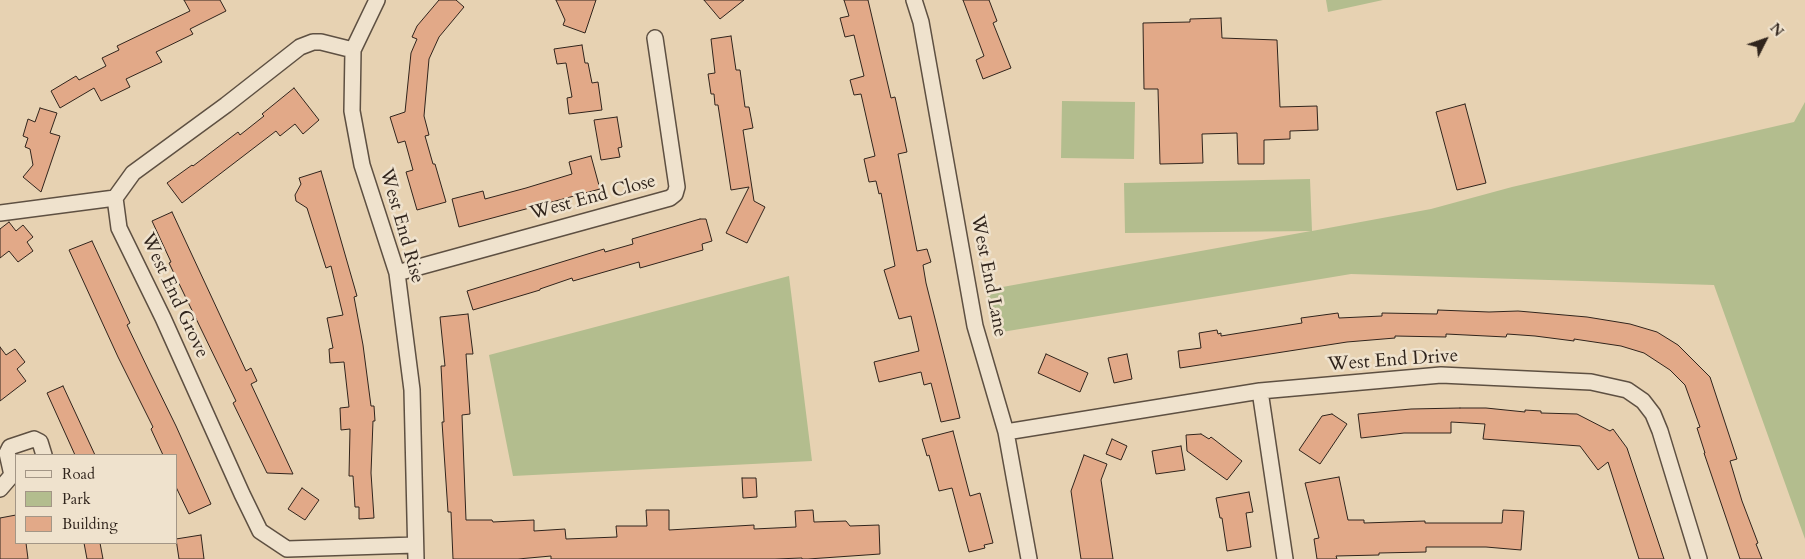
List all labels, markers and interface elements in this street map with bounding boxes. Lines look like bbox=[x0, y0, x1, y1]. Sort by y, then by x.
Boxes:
north arrow bbox=[1740, 15, 1790, 65]
text: N bbox=[1766, 19, 1788, 41]
street label: West End Rise bbox=[374, 166, 428, 286]
street label: West End Close bbox=[528, 170, 658, 226]
street label: West End Lane bbox=[965, 213, 1011, 339]
street label: West End Grove bbox=[135, 230, 213, 362]
street label: West End Drive bbox=[1327, 345, 1459, 377]
legend bbox=[15, 454, 178, 544]
text: Road bbox=[62, 464, 95, 484]
text: Park bbox=[62, 489, 91, 509]
text: Building bbox=[62, 514, 118, 534]

